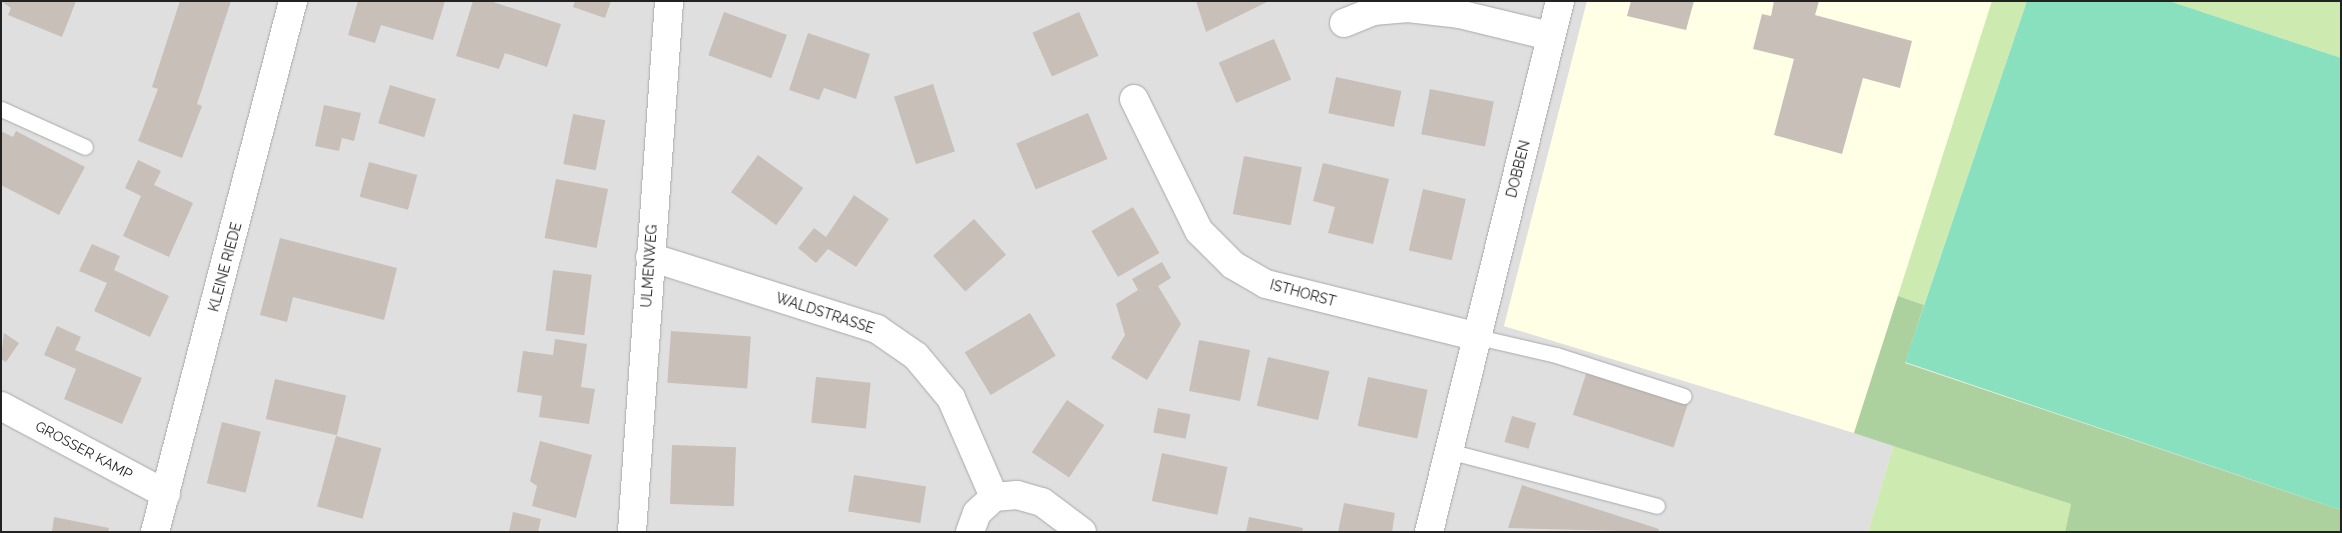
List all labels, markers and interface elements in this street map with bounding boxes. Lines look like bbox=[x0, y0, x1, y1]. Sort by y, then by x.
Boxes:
street label: DOBBEN bbox=[1503, 139, 1533, 199]
street label: KLEINE RIEDE bbox=[205, 221, 245, 313]
street label: ULMENWEG bbox=[638, 224, 660, 308]
street label: ISTHORST bbox=[1268, 276, 1338, 310]
street label: WALDSTRASSE bbox=[774, 289, 876, 337]
street label: GROSSER KAMP bbox=[33, 417, 135, 483]

